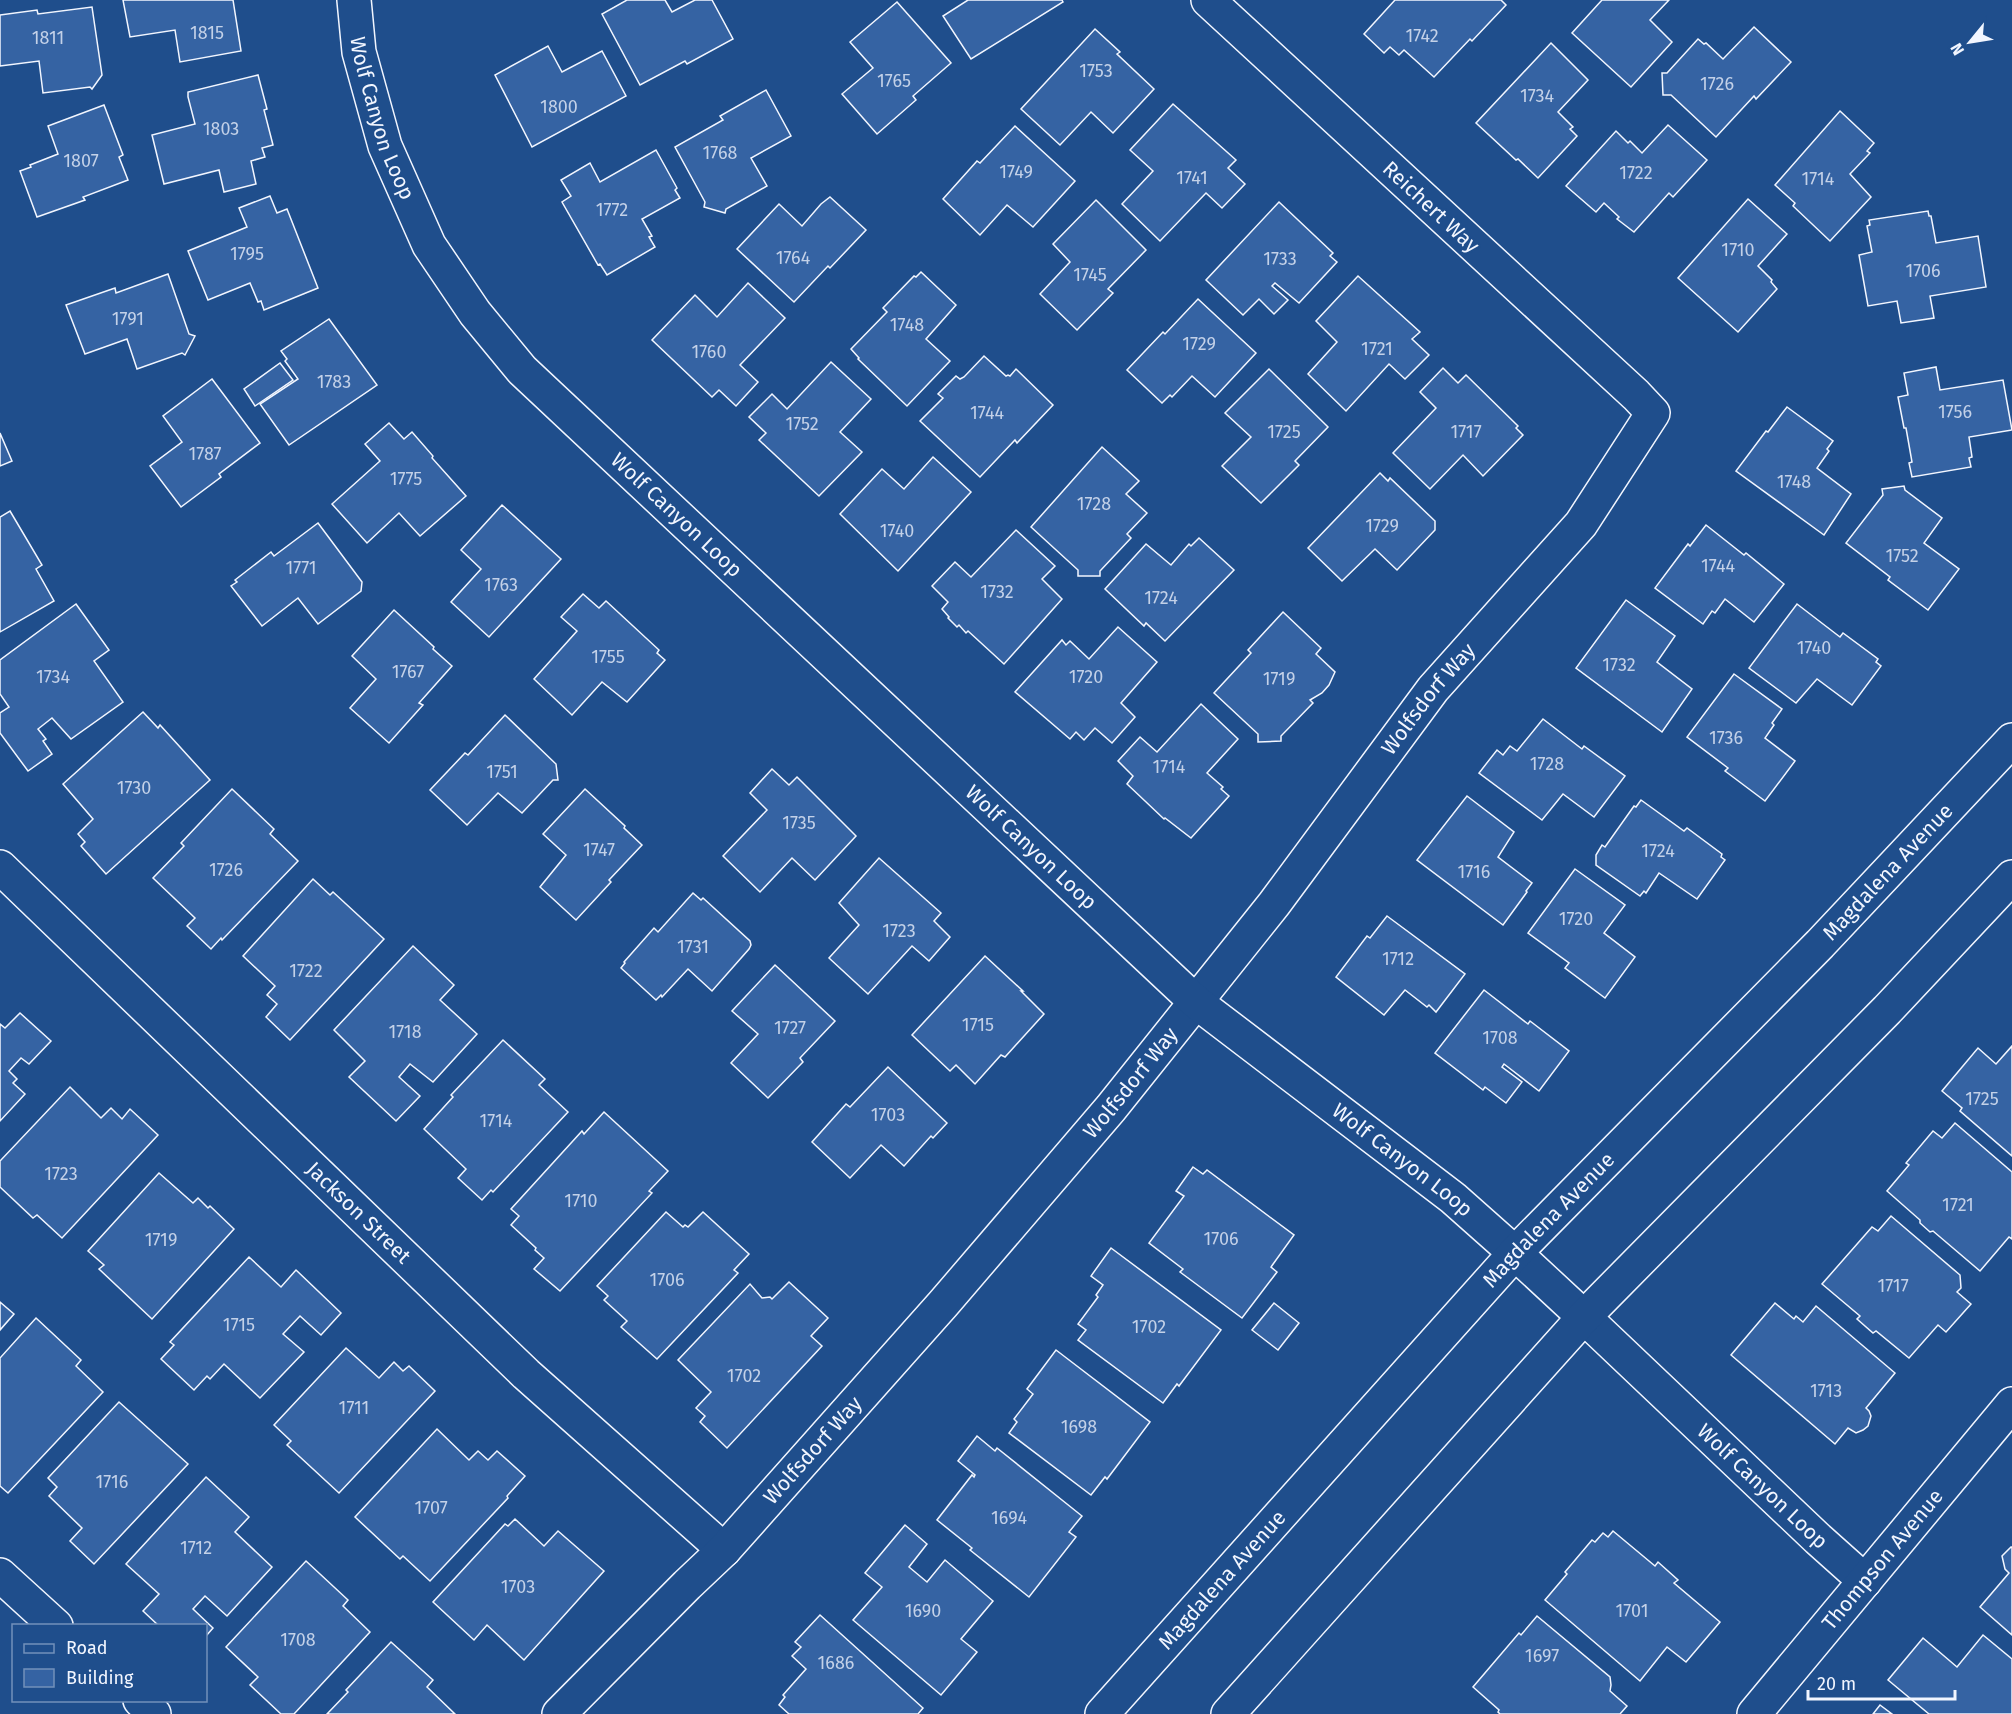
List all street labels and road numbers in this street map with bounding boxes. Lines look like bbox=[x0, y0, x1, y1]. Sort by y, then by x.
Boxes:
street label: Wolf Canyon Loop bbox=[345, 35, 420, 204]
street label: Reichert Way bbox=[1377, 156, 1485, 259]
street label: Wolf Canyon Loop bbox=[605, 447, 748, 583]
street label: Wolfsdorf Way bbox=[1376, 637, 1481, 760]
street label: Wolf Canyon Loop bbox=[960, 780, 1102, 915]
street label: Magdalena Avenue bbox=[1817, 798, 1958, 946]
street label: Wolfsdorf Way bbox=[1078, 1021, 1184, 1144]
street label: Wolf Canyon Loop bbox=[1327, 1098, 1478, 1222]
street label: Magdalena Avenue bbox=[1477, 1147, 1620, 1293]
street label: Jackson Street bbox=[301, 1156, 417, 1269]
street label: Wolfsdorf Way bbox=[758, 1390, 868, 1510]
street label: Wolf Canyon Loop bbox=[1692, 1418, 1833, 1555]
street label: Thompson Avenue bbox=[1816, 1484, 1949, 1635]
street label: Magdalena Avenue bbox=[1153, 1505, 1291, 1655]

